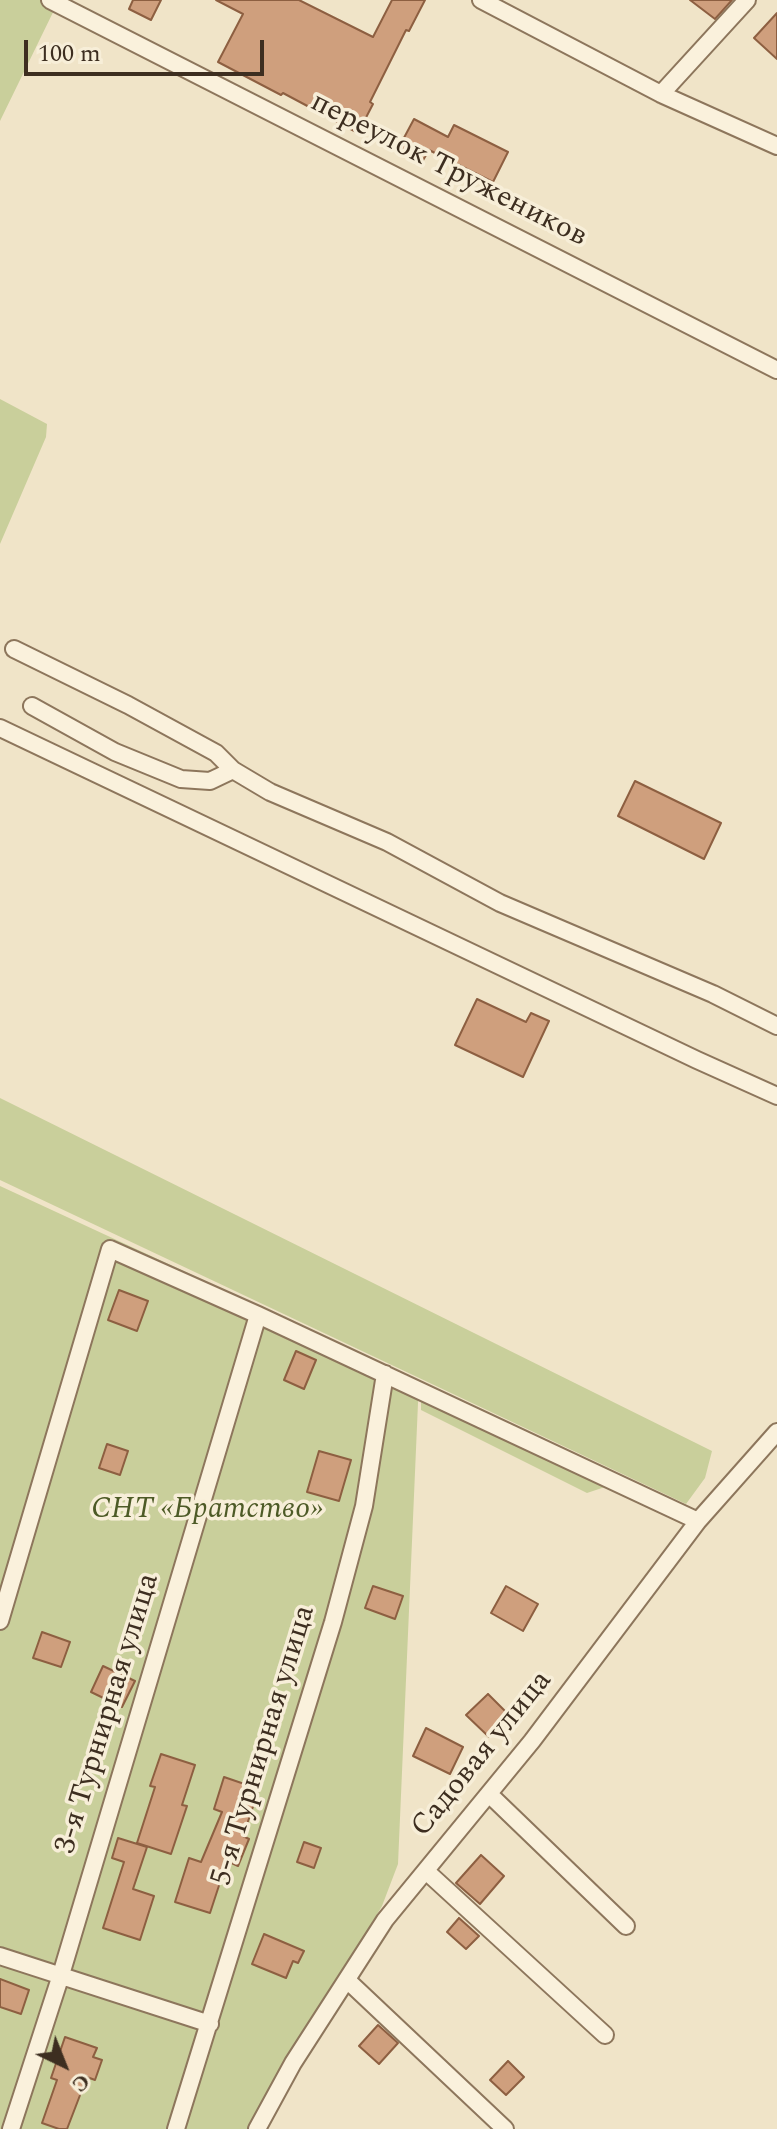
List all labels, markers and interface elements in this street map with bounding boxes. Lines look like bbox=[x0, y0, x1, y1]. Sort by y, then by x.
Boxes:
scale bar bbox=[28, 24, 268, 74]
text: 100 m bbox=[38, 36, 101, 72]
street label: переулок Тружеников bbox=[304, 86, 592, 256]
park label: СНТ «Братство» bbox=[91, 1493, 323, 1529]
street label: 3-я Турнирная улица bbox=[49, 1570, 169, 1858]
street label: 5-я Турнирная улица bbox=[205, 1602, 325, 1890]
street label: Садовая улица bbox=[405, 1664, 561, 1846]
north arrow bbox=[24, 2025, 104, 2105]
text: С bbox=[64, 2066, 98, 2100]

